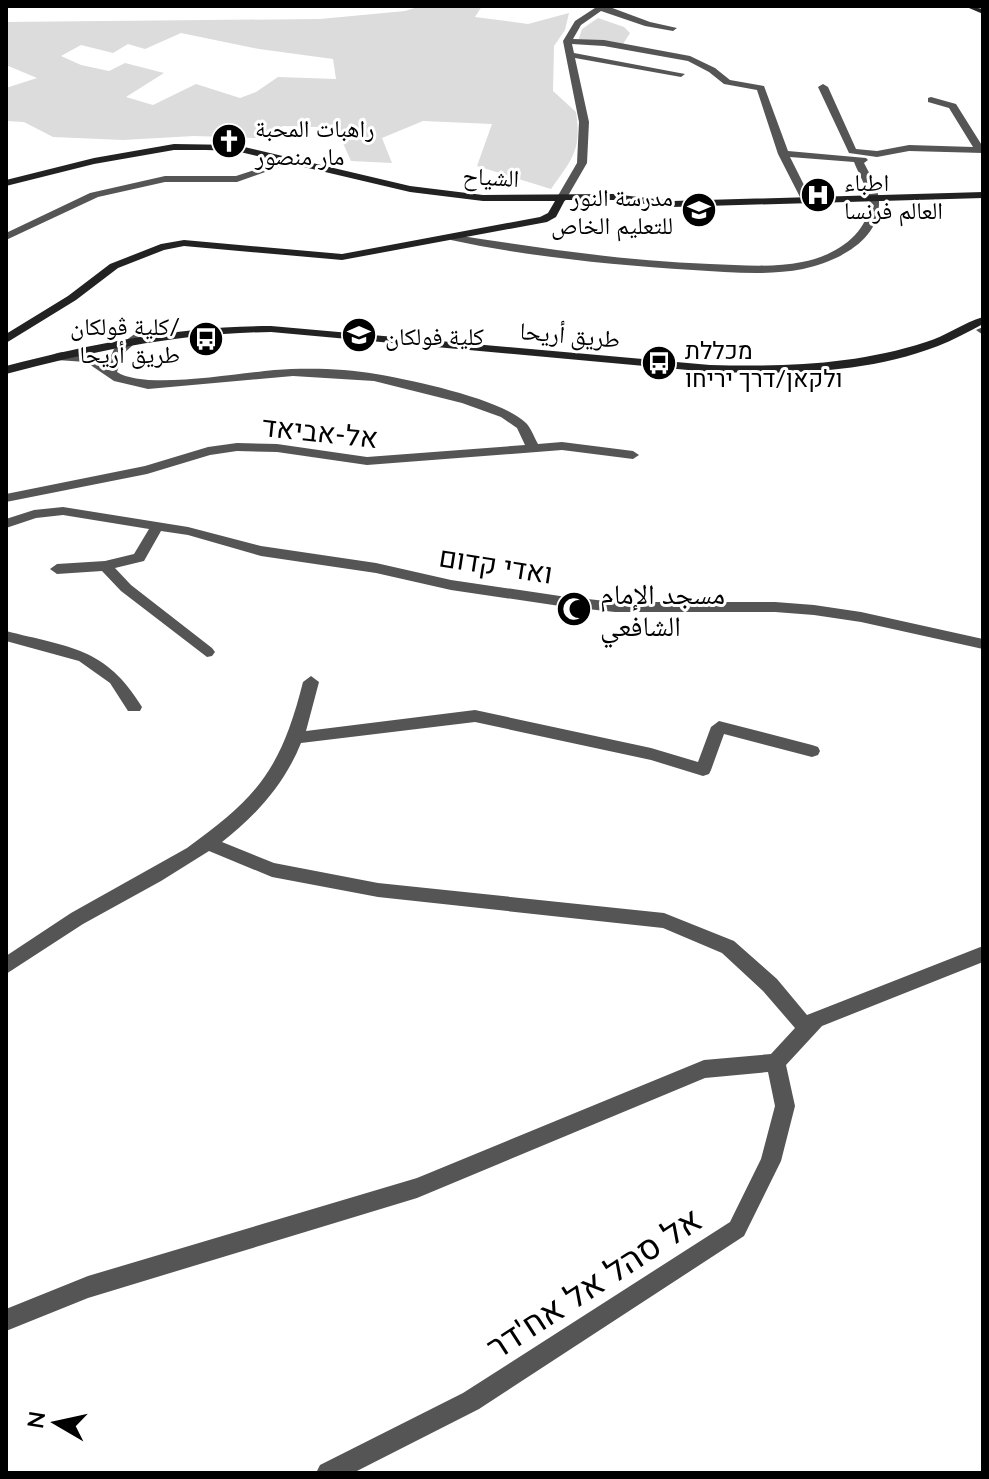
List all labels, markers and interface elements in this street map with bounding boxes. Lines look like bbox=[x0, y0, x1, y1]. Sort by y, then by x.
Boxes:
place label: راهبات المحبة مار منصور bbox=[254, 113, 374, 170]
church icon: راهبات المحبة مار منصور bbox=[210, 122, 248, 160]
street label: الشياح bbox=[462, 160, 520, 194]
place label: اطباء العالم فرنسا bbox=[844, 167, 943, 227]
hospital icon: اطباء العالم فرنسا bbox=[799, 176, 837, 214]
place label: مدرسة النور للتعليم الخاص bbox=[551, 182, 673, 242]
school or university icon: مدرسة النور للتعليم الخاص bbox=[680, 191, 718, 229]
place label: كلية ڤولكان/ طريق أريحا bbox=[70, 311, 180, 369]
street label: طريق أريحا bbox=[519, 315, 621, 354]
school or university icon: كلية فولكان bbox=[340, 316, 378, 354]
bus stop icon: كلية ڤولكان/ طريق أريحا bbox=[187, 320, 225, 358]
place label: كلية فولكان bbox=[385, 321, 484, 351]
place label: מכללת ולקאן/דרך יריחו bbox=[685, 335, 843, 392]
bus stop icon: מכללת ולקאן/דרך יריחו bbox=[640, 344, 678, 382]
street label: אל-אביאד bbox=[260, 408, 380, 454]
street label: ואדי קדום bbox=[437, 538, 555, 590]
place label: مسجد الإمام الشافعي bbox=[600, 576, 725, 649]
mosque icon: مسجد الإمام الشافعي bbox=[555, 590, 593, 628]
street label: אל סהל אל אח'דר bbox=[478, 1197, 708, 1367]
north arrow bbox=[16, 1383, 96, 1463]
text: N bbox=[21, 1409, 50, 1430]

